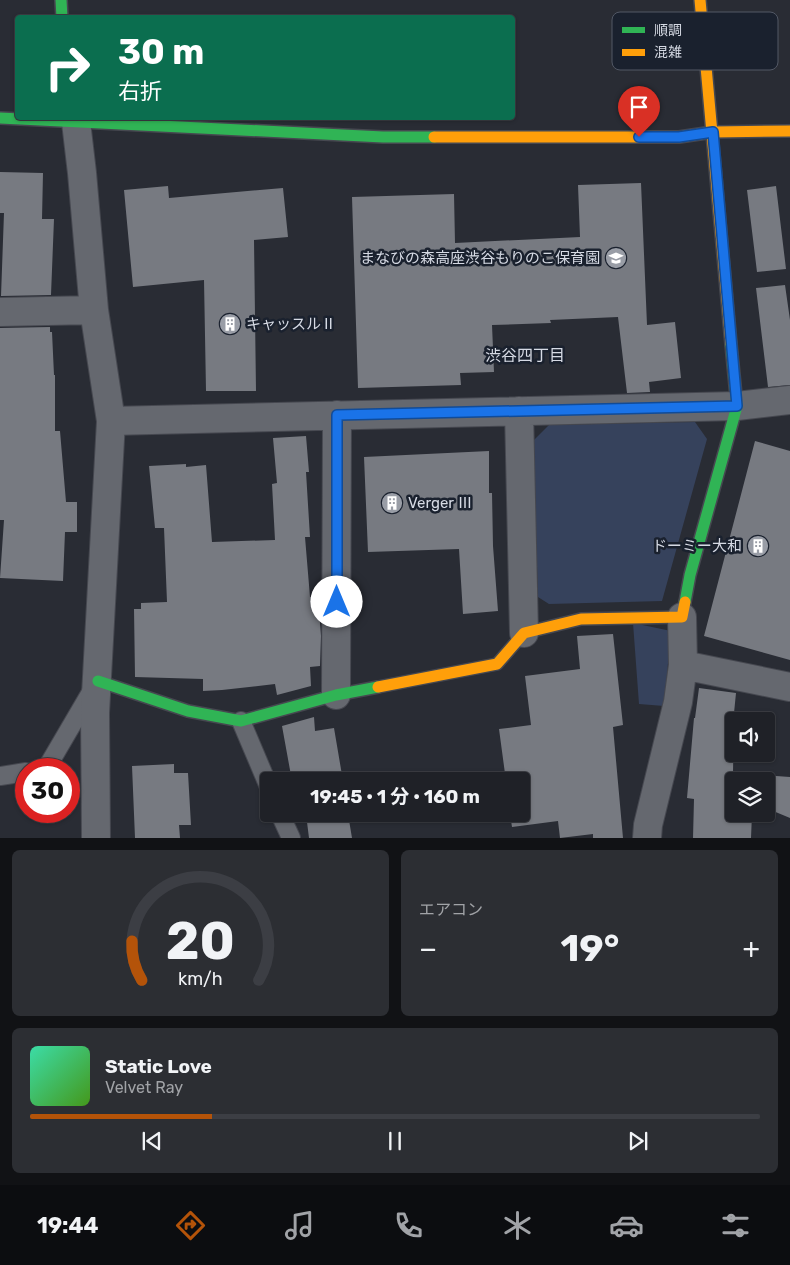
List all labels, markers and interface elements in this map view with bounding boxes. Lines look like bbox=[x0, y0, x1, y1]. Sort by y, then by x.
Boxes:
legend bbox=[612, 12, 778, 70]
text: 順調 bbox=[654, 22, 682, 39]
text: 30 m bbox=[118, 31, 204, 73]
icon: right bbox=[35, 35, 100, 100]
text: 混雑 bbox=[654, 44, 682, 61]
text: 右折 bbox=[118, 78, 162, 105]
pin bbox=[618, 86, 660, 137]
icon: arrive bbox=[625, 93, 653, 121]
school or university icon: まなびの森高座渋谷もりのこ保育園 bbox=[604, 246, 628, 270]
place label: まなびの森高座渋谷もりのこ保育園 bbox=[360, 249, 600, 267]
building icon: キャッスルⅡ bbox=[218, 312, 242, 336]
place label: キャッスルⅡ bbox=[246, 315, 336, 333]
district label: 渋谷四丁目 bbox=[485, 346, 565, 365]
building icon: Verger Ⅲ bbox=[380, 491, 404, 515]
place label: Verger Ⅲ bbox=[408, 494, 472, 512]
building icon: ドーミー大和 bbox=[746, 534, 770, 558]
place label: ドーミー大和 bbox=[652, 537, 742, 555]
position arrow bbox=[310, 575, 362, 627]
map controls bbox=[725, 712, 775, 822]
button: sound bbox=[725, 712, 775, 762]
speed limit sign: 30 bbox=[15, 758, 80, 823]
button: layers bbox=[725, 772, 775, 822]
text: 19:45 · 1 分 · 160 m bbox=[310, 785, 480, 808]
text: エアコン bbox=[419, 900, 483, 919]
text: 20 bbox=[166, 910, 235, 972]
text: 19° bbox=[560, 925, 619, 971]
text: − bbox=[419, 932, 437, 965]
text: + bbox=[743, 932, 760, 965]
text: km/h bbox=[178, 968, 223, 989]
text: Static Love bbox=[105, 1055, 212, 1078]
text: Velvet Ray bbox=[105, 1078, 183, 1097]
icon: previous bbox=[138, 1127, 166, 1155]
icon: pause bbox=[381, 1127, 409, 1155]
icon: next bbox=[624, 1127, 652, 1155]
icon: directions bbox=[173, 1208, 208, 1243]
icon: music bbox=[282, 1208, 317, 1243]
icon: phone bbox=[391, 1208, 426, 1243]
icon: climate bbox=[500, 1208, 535, 1243]
icon: car bbox=[609, 1208, 644, 1243]
icon: filters bbox=[718, 1208, 753, 1243]
text: 19:44 bbox=[37, 1212, 99, 1239]

